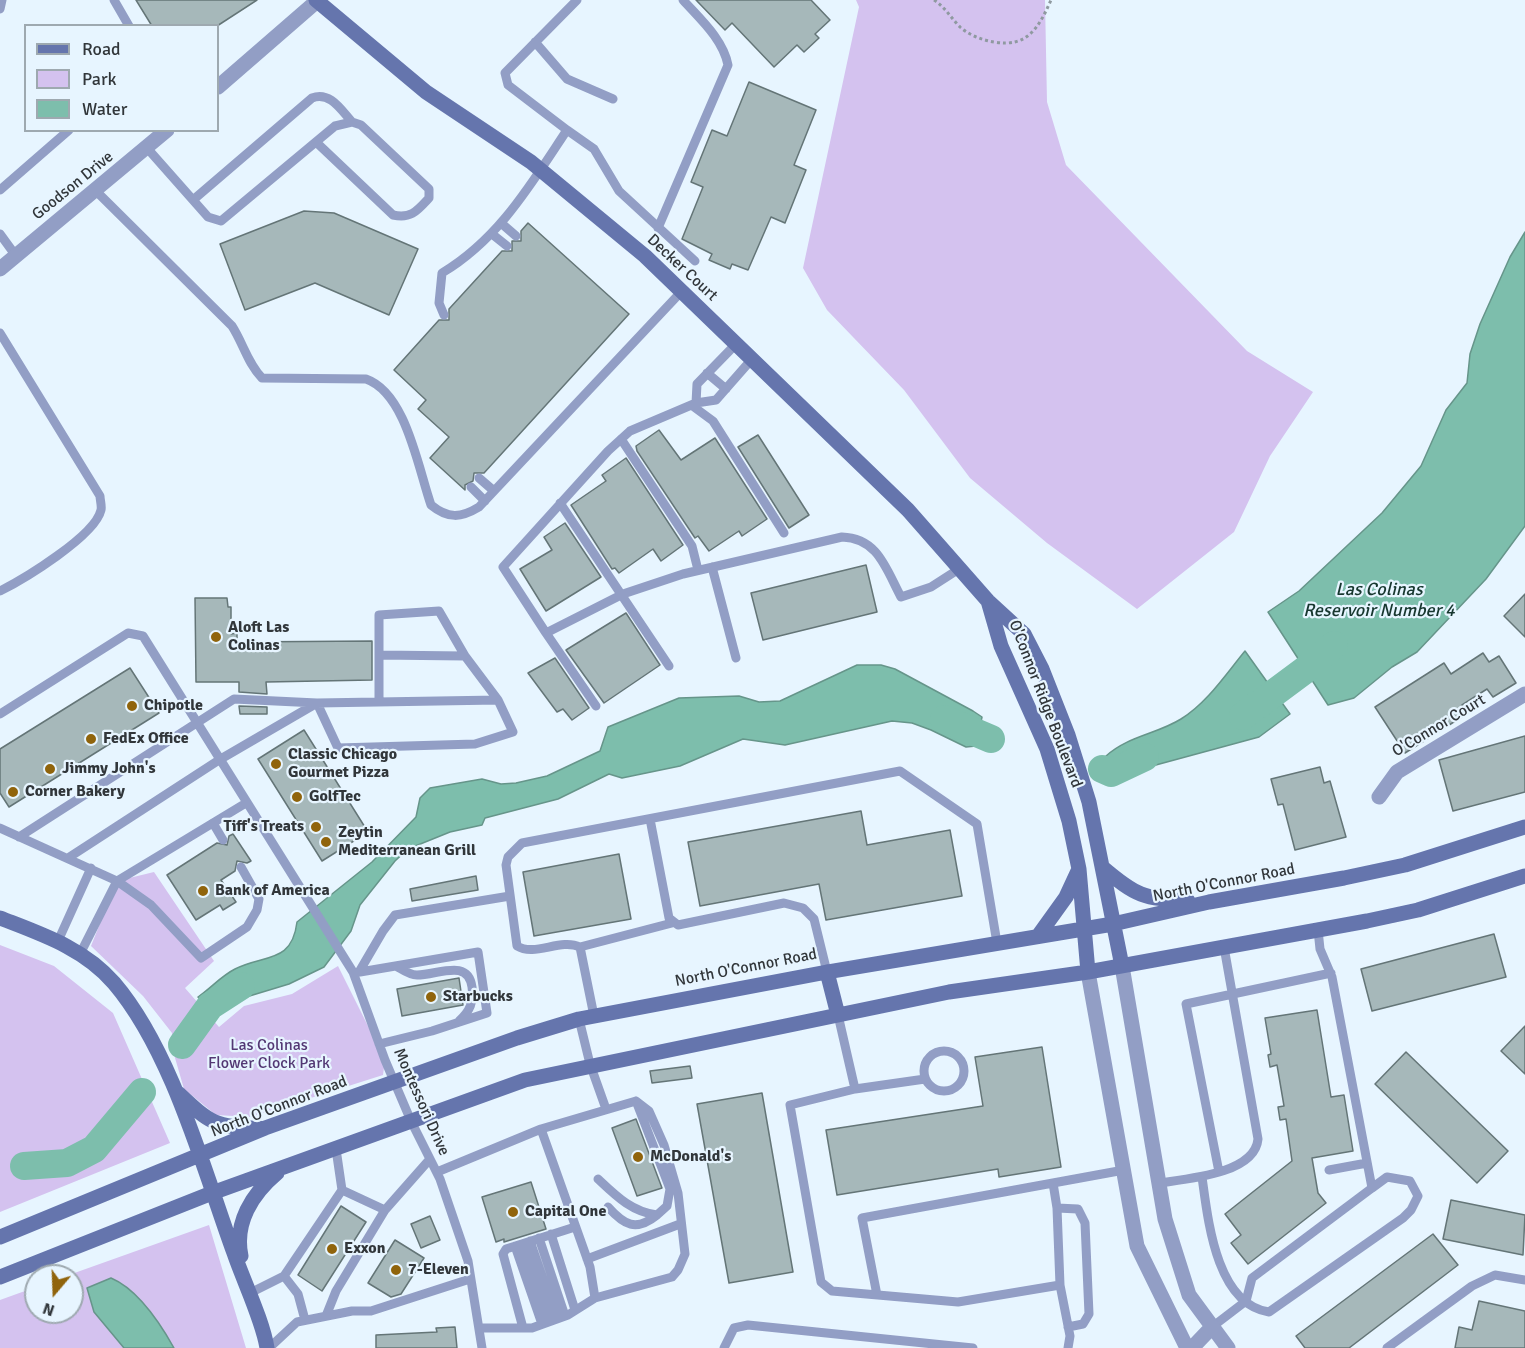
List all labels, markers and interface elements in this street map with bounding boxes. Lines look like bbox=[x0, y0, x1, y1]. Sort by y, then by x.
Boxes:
legend bbox=[24, 24, 219, 132]
text: Road bbox=[82, 38, 121, 60]
text: Park bbox=[82, 68, 117, 90]
text: Water bbox=[82, 98, 127, 120]
street label: Goodson Drive bbox=[29, 147, 117, 225]
street label: Decker Court bbox=[643, 230, 721, 306]
water label: Las Colinas Reservoir Number 4 bbox=[1303, 579, 1455, 622]
street label: O'Connor Ridge Boulevard bbox=[1004, 617, 1086, 791]
place label: Aloft Las Colinas bbox=[228, 618, 289, 656]
marker: Aloft Las Colinas bbox=[209, 630, 223, 644]
street label: O'Connor Court bbox=[1389, 691, 1489, 761]
place label: Chipotle bbox=[144, 696, 203, 716]
marker: Chipotle bbox=[125, 699, 139, 713]
place label: FedEx Office bbox=[103, 729, 189, 749]
marker: FedEx Office bbox=[84, 732, 98, 746]
place label: Classic Chicago Gourmet Pizza bbox=[288, 745, 397, 783]
marker: Classic Chicago Gourmet Pizza bbox=[269, 757, 283, 771]
place label: Jimmy John's bbox=[62, 759, 156, 779]
marker: Jimmy John's bbox=[43, 762, 57, 776]
place label: Corner Bakery bbox=[25, 782, 125, 802]
marker: Corner Bakery bbox=[6, 785, 20, 799]
place label: GolfTec bbox=[309, 787, 361, 807]
marker: GolfTec bbox=[290, 790, 304, 804]
place label: Tiff's Treats bbox=[224, 817, 304, 837]
marker: Tiff's Treats bbox=[309, 820, 323, 834]
place label: Zeytin Mediterranean Grill bbox=[338, 823, 476, 861]
marker: Zeytin Mediterranean Grill bbox=[319, 835, 333, 849]
street label: North O'Connor Road bbox=[1151, 860, 1297, 906]
place label: Bank of America bbox=[215, 881, 330, 901]
marker: Bank of America bbox=[196, 884, 210, 898]
street label: North O'Connor Road bbox=[673, 945, 819, 991]
place label: Starbucks bbox=[443, 987, 513, 1007]
marker: Starbucks bbox=[424, 990, 438, 1004]
park label: Las Colinas Flower Clock Park bbox=[208, 1036, 330, 1074]
street label: Montessori Drive bbox=[389, 1045, 453, 1159]
street label: North O'Connor Road bbox=[208, 1072, 350, 1142]
place label: McDonald's bbox=[650, 1147, 731, 1167]
marker: McDonald's bbox=[631, 1150, 645, 1164]
place label: Capital One bbox=[525, 1202, 606, 1222]
marker: Capital One bbox=[506, 1205, 520, 1219]
place label: Exxon bbox=[344, 1239, 385, 1259]
marker: Exxon bbox=[325, 1242, 339, 1256]
place label: 7-Eleven bbox=[408, 1260, 469, 1280]
marker: 7-Eleven bbox=[389, 1263, 403, 1277]
north arrow bbox=[24, 1264, 84, 1324]
text: N bbox=[40, 1298, 57, 1320]

